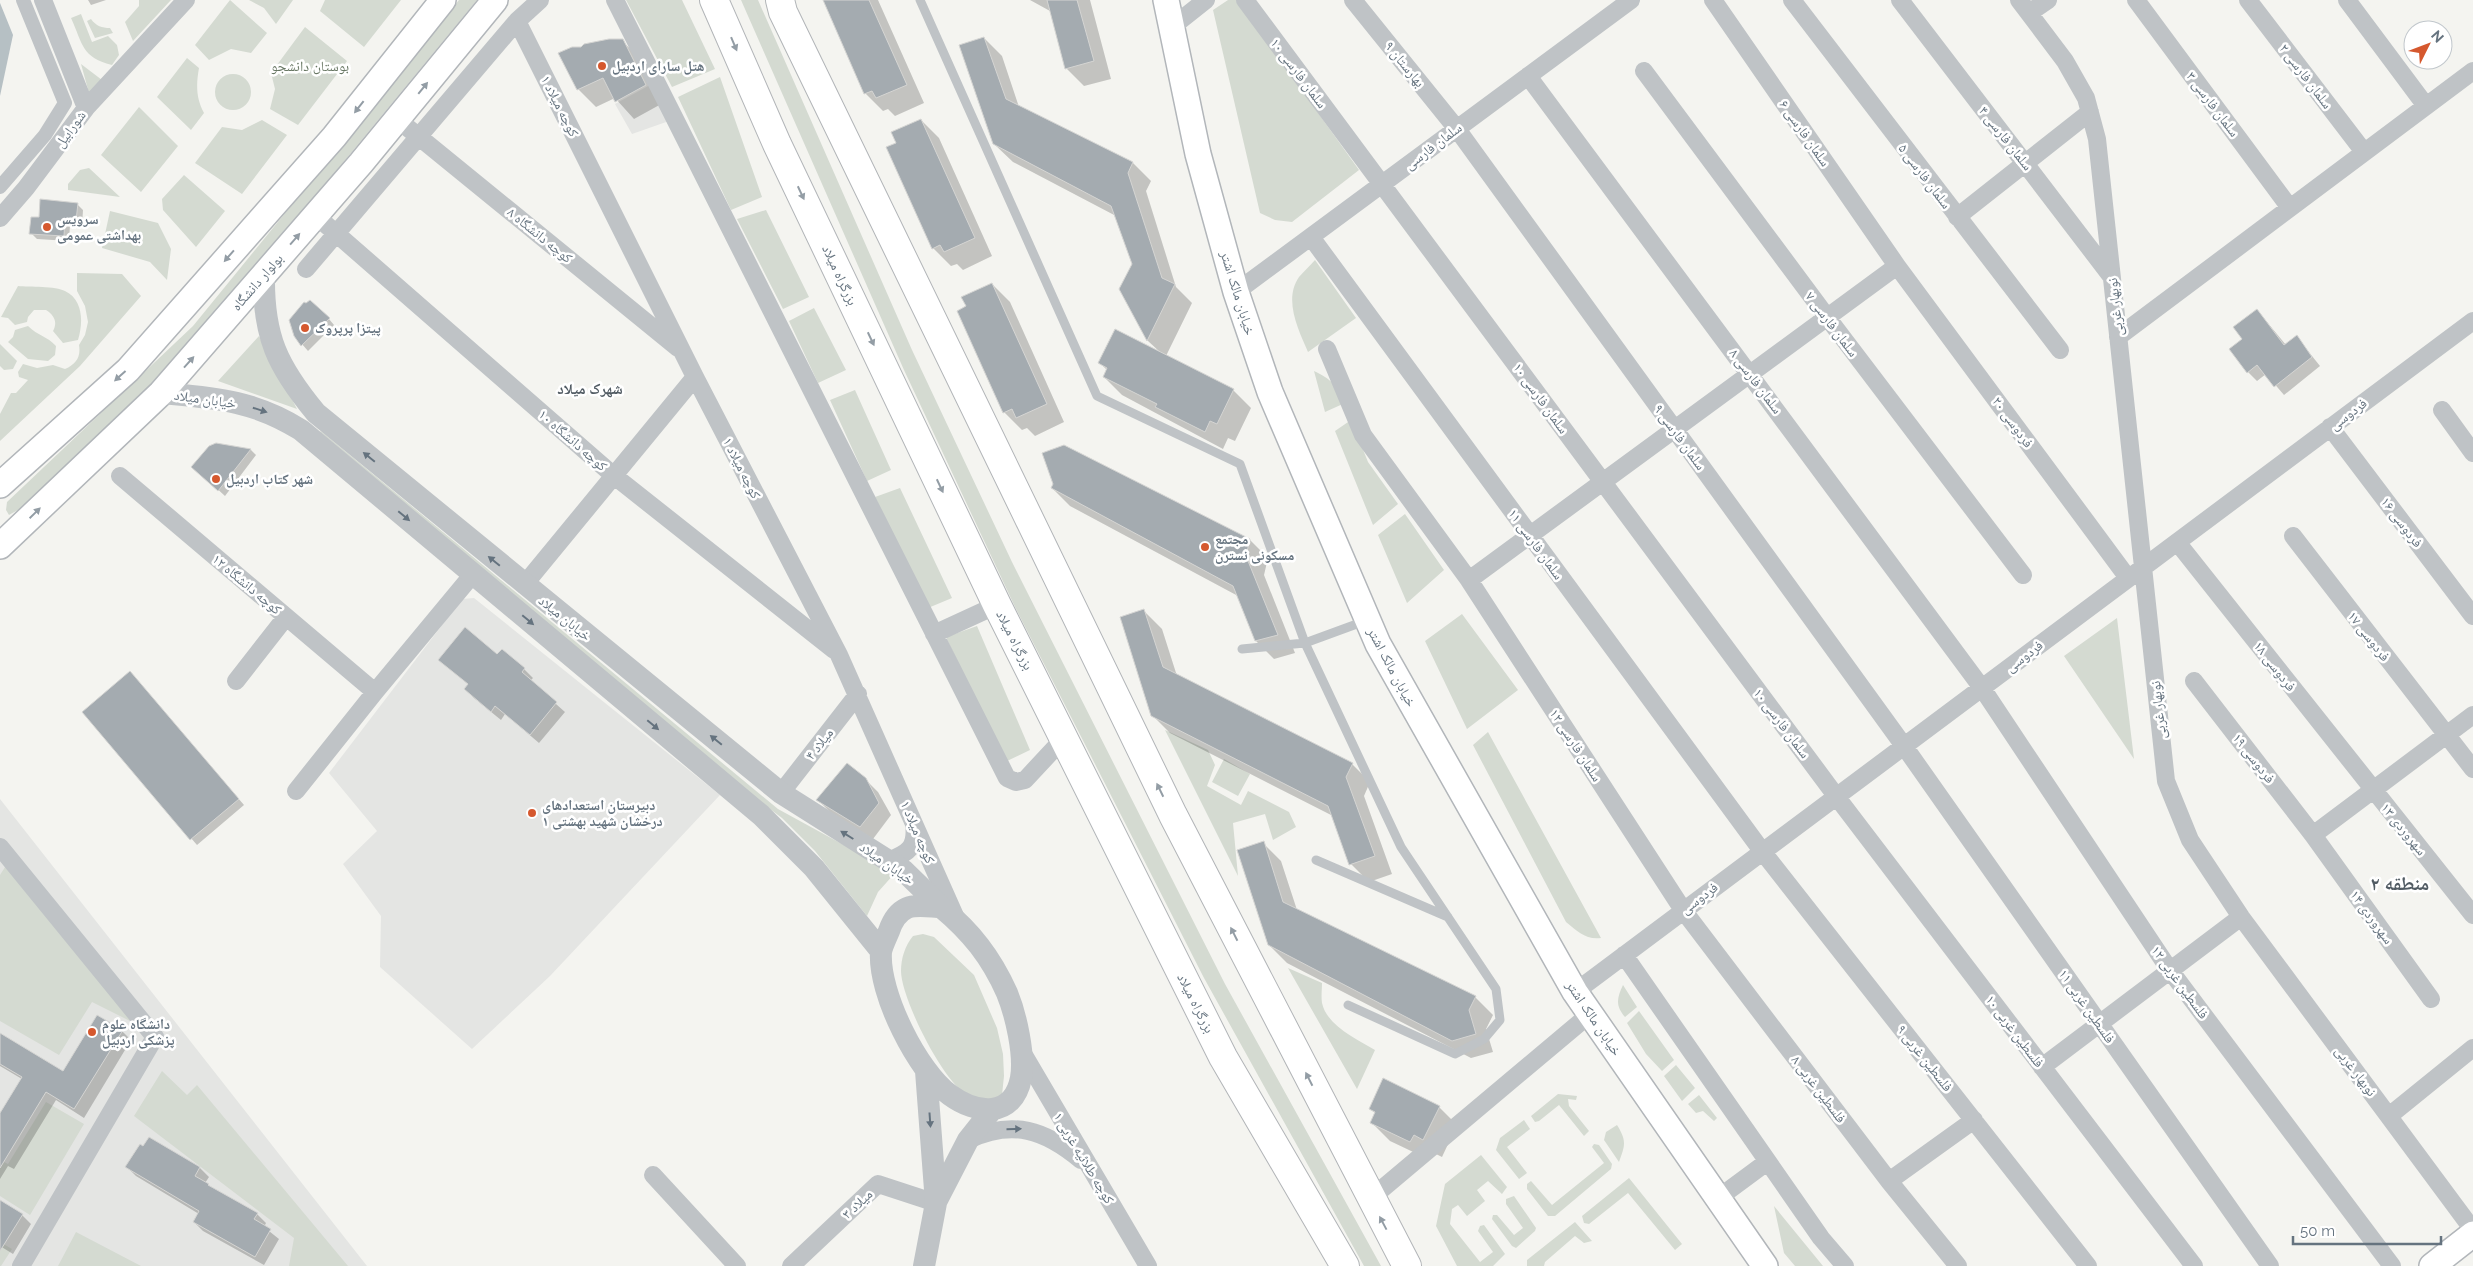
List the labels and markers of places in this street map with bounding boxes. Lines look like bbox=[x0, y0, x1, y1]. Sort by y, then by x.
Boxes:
place label: هتل سارای اردبیل bbox=[612, 58, 704, 75]
marker: هتل سارای اردبیل bbox=[596, 60, 608, 72]
place label: سرویس بهداشتی عمومی bbox=[57, 211, 141, 244]
marker: سرویس بهداشتی عمومی bbox=[41, 221, 53, 233]
place label: پیتزا پرپروک bbox=[315, 320, 381, 337]
marker: پیتزا پرپروک bbox=[299, 322, 311, 334]
place label: شهر کتاب اردبیل bbox=[226, 471, 313, 488]
marker: شهر کتاب اردبیل bbox=[210, 473, 222, 485]
place label: مجتمع مسکونی نسترن bbox=[1215, 531, 1294, 564]
marker: مجتمع مسکونی نسترن bbox=[1199, 541, 1211, 553]
place label: دبیرستان استعدادهای درخشان شهید بهشتی ۱ bbox=[542, 797, 663, 830]
marker: دبیرستان استعدادهای درخشان شهید بهشتی ۱ bbox=[526, 807, 538, 819]
place label: دانشگاه علوم پزشکی اردبیل bbox=[102, 1016, 175, 1049]
marker: دانشگاه علوم پزشکی اردبیل bbox=[86, 1026, 98, 1038]

